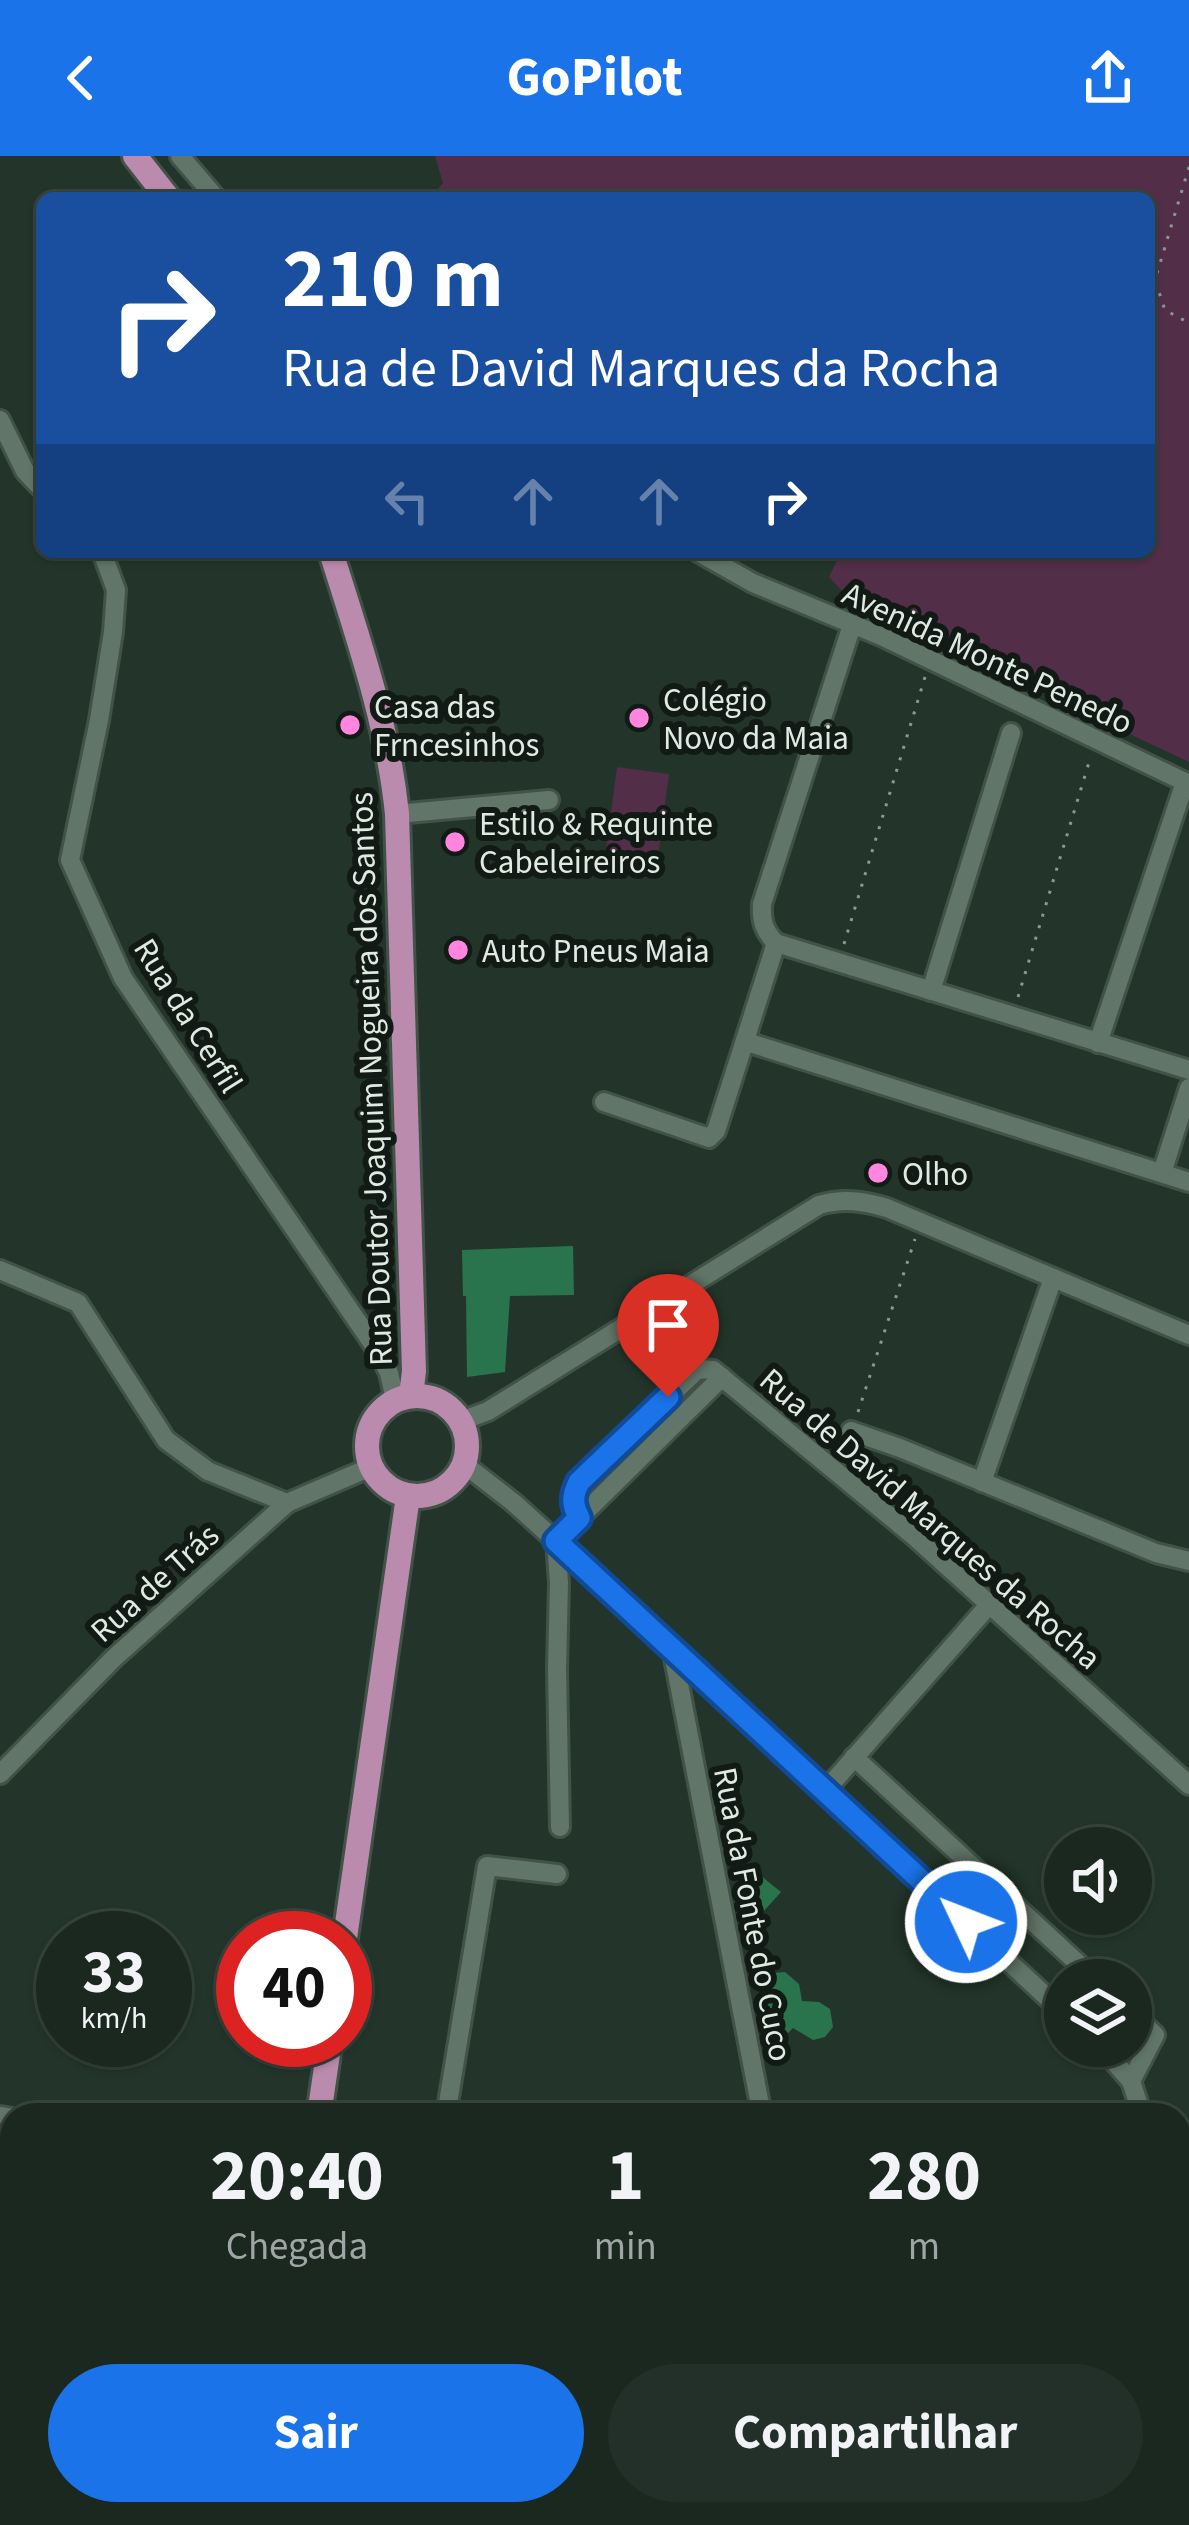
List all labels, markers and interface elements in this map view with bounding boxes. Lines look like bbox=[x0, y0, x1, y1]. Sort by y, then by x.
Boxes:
text: GoPilot bbox=[506, 40, 683, 117]
icon: back bbox=[48, 45, 114, 111]
icon: share bbox=[1075, 45, 1141, 111]
text: 210 m bbox=[282, 220, 504, 340]
icon: right bbox=[84, 240, 240, 396]
text: Rua de David Marques da Rocha bbox=[282, 331, 1000, 408]
icon: left bbox=[374, 468, 440, 534]
icon: ahead bbox=[500, 468, 566, 534]
icon: ahead bbox=[626, 468, 692, 534]
icon: right bbox=[752, 468, 818, 534]
street label: Avenida Monte Penedo bbox=[834, 570, 1140, 746]
place label: Colégio Novo da Maia bbox=[663, 677, 849, 762]
place label: Casa das Frncesinhos bbox=[374, 684, 539, 769]
marker: Colégio Novo da Maia bbox=[626, 705, 652, 731]
marker: Casa das Frncesinhos bbox=[337, 712, 363, 738]
street label: Rua Doutor Joaquim Nogueira dos Santos bbox=[338, 791, 405, 1367]
place label: Estilo & Requinte Cabeleireiros bbox=[479, 801, 713, 886]
marker: Estilo & Requinte Cabeleireiros bbox=[442, 829, 468, 855]
place label: Auto Pneus Maia bbox=[482, 928, 710, 975]
street label: Rua da Cerfil bbox=[122, 929, 254, 1102]
marker: Auto Pneus Maia bbox=[445, 937, 471, 963]
place label: Olho bbox=[902, 1151, 968, 1198]
marker: Olho bbox=[865, 1160, 891, 1186]
pin bbox=[617, 1274, 719, 1397]
icon: arrive bbox=[635, 1292, 701, 1358]
street label: Rua de David Marques da Rocha bbox=[749, 1357, 1111, 1681]
street label: Rua de Trás bbox=[80, 1513, 230, 1654]
street label: Rua da Fonte do Cuco bbox=[701, 1763, 804, 2065]
map controls bbox=[1044, 1827, 1152, 2067]
button: sound bbox=[1044, 1827, 1152, 1935]
position arrow bbox=[903, 1859, 1029, 1985]
speed limit sign: 40 bbox=[216, 1911, 372, 2067]
text: 33 bbox=[82, 1931, 146, 2016]
button: layers bbox=[1044, 1959, 1152, 2067]
text: km/h bbox=[81, 1997, 147, 2040]
text: 20:40 bbox=[210, 2125, 384, 2228]
text: 1 bbox=[606, 2125, 644, 2228]
text: 280 bbox=[867, 2125, 981, 2228]
text: Chegada bbox=[226, 2219, 368, 2275]
text: min bbox=[594, 2219, 657, 2275]
text: m bbox=[908, 2219, 940, 2275]
button: Sair bbox=[48, 2364, 584, 2502]
button: Compartilhar bbox=[608, 2364, 1143, 2502]

